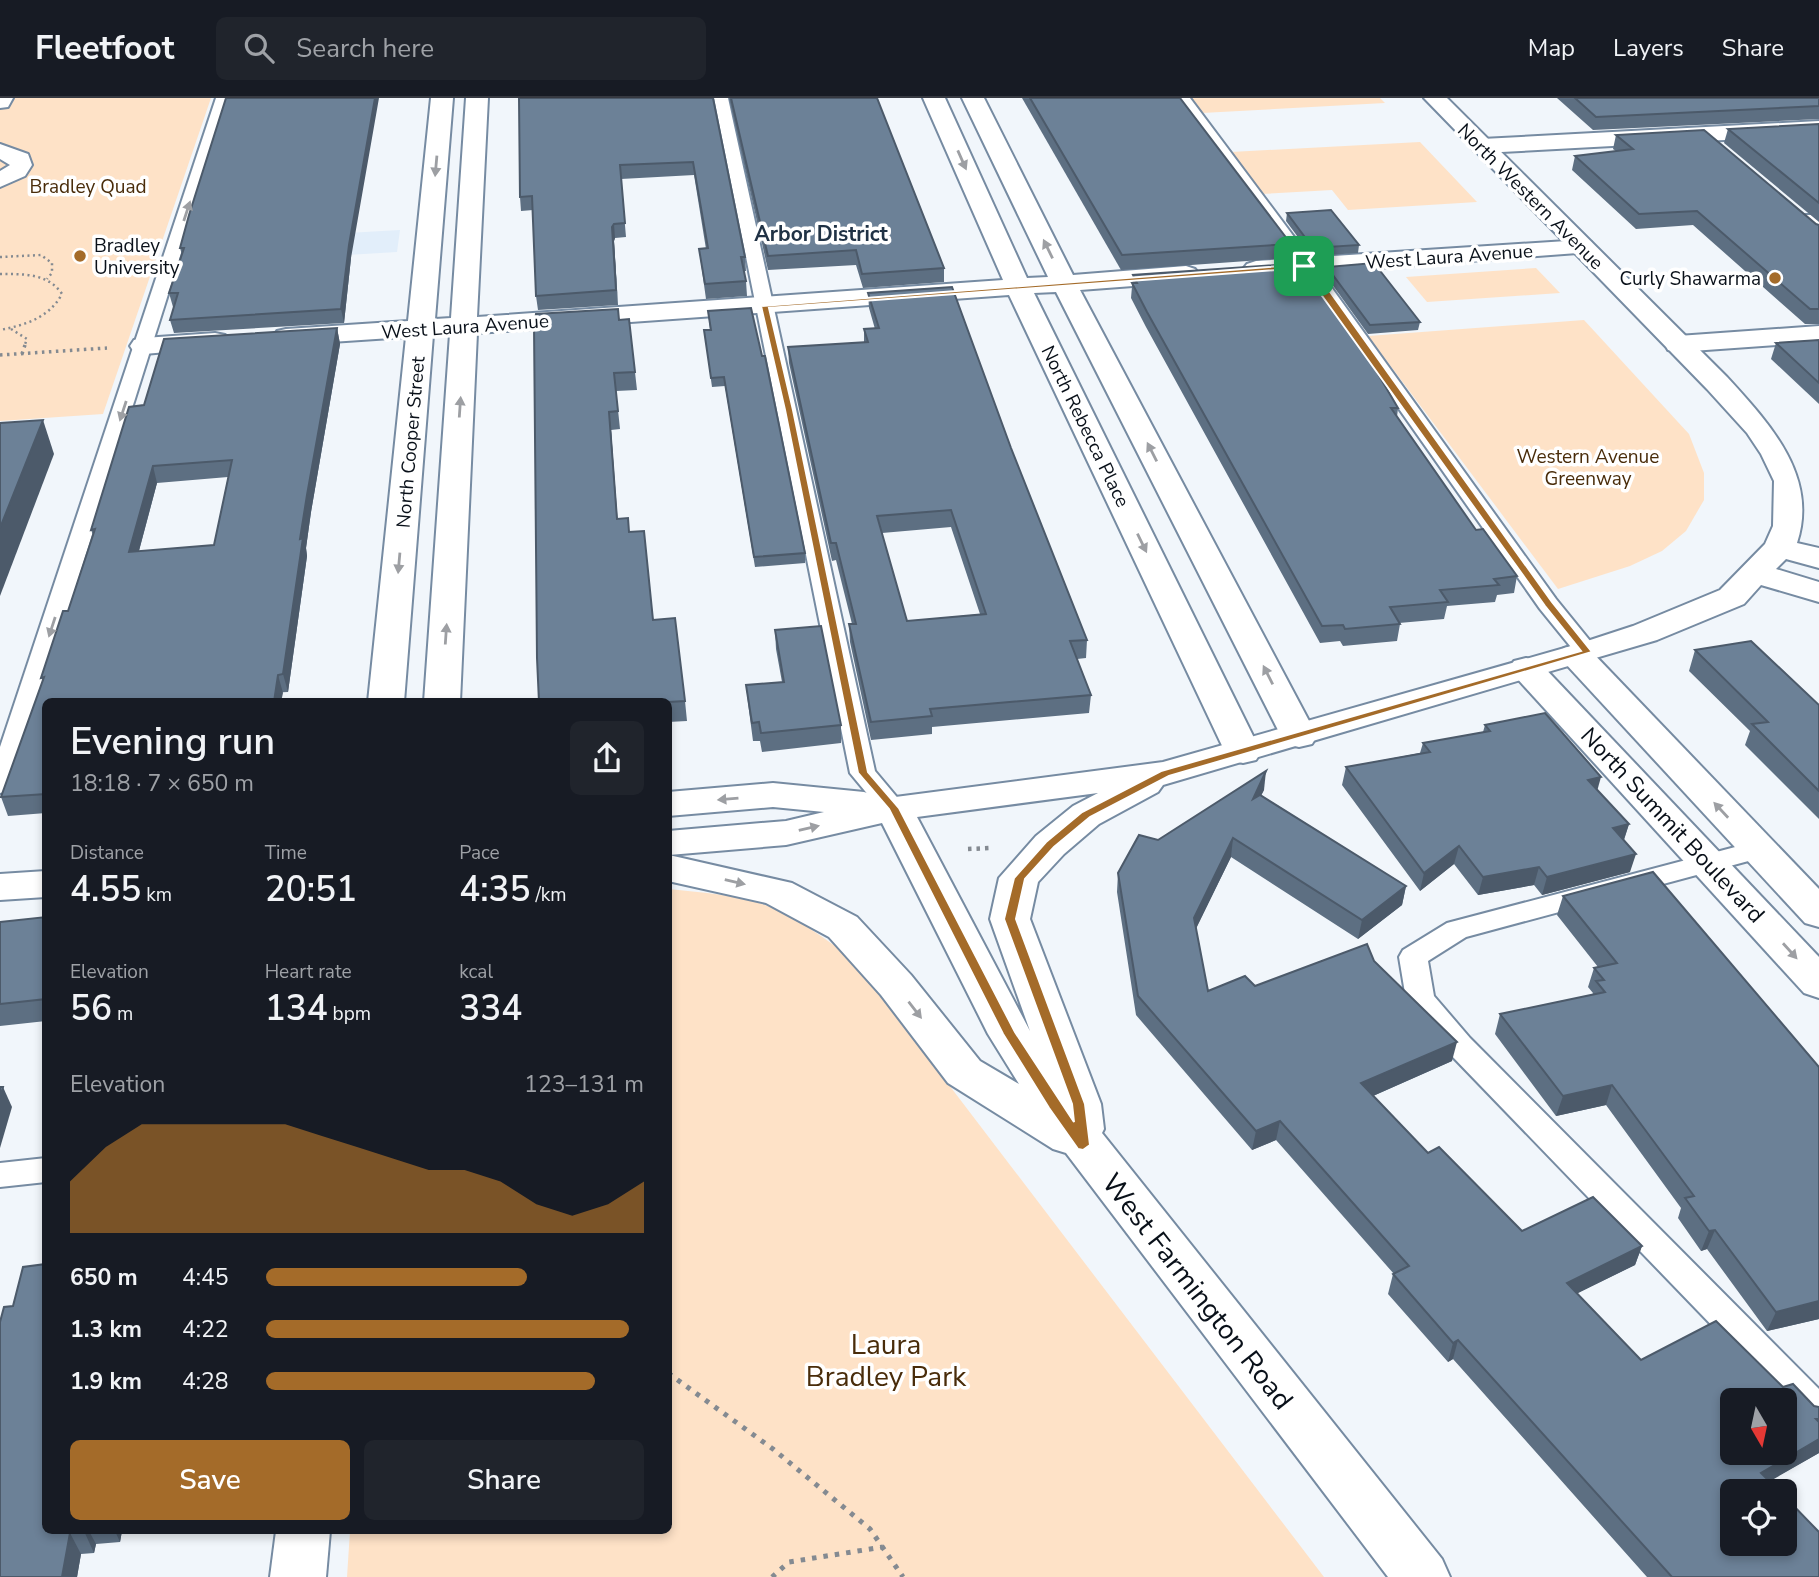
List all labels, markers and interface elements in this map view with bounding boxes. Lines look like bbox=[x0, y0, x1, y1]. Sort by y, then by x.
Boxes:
search box bbox=[216, 17, 706, 80]
text: Fleetfoot bbox=[35, 26, 174, 71]
icon: search bbox=[240, 29, 278, 67]
text: Search here bbox=[296, 31, 434, 66]
text: Map bbox=[1528, 32, 1575, 64]
text: Layers bbox=[1613, 32, 1684, 64]
text: Share bbox=[1722, 32, 1784, 64]
street label: North Western Avenue bbox=[1451, 118, 1609, 276]
one-way arrow bbox=[956, 150, 968, 170]
one-way arrow bbox=[430, 155, 441, 177]
park label: Bradley Quad bbox=[29, 174, 147, 200]
one-way arrow bbox=[183, 200, 193, 221]
district label: Arbor District bbox=[754, 220, 889, 248]
place label: Bradley University bbox=[94, 233, 180, 281]
pin bbox=[1274, 236, 1334, 296]
street label: West Laura Avenue bbox=[1364, 238, 1534, 276]
one-way arrow bbox=[1042, 239, 1053, 259]
icon: arrive bbox=[1285, 247, 1323, 285]
marker: Bradley University bbox=[72, 248, 88, 264]
place label: Curly Shawarma bbox=[1619, 266, 1761, 292]
marker: Curly Shawarma bbox=[1767, 270, 1783, 286]
street label: West Laura Avenue bbox=[380, 308, 550, 346]
street label: North Rebecca Place bbox=[1035, 341, 1136, 512]
street label: North Cooper Street bbox=[391, 355, 431, 529]
one-way arrow bbox=[455, 395, 466, 417]
one-way arrow bbox=[117, 400, 128, 421]
one-way arrow bbox=[1146, 442, 1157, 462]
park label: Western Avenue Greenway bbox=[1517, 444, 1659, 492]
one-way arrow bbox=[1137, 533, 1148, 554]
one-way arrow bbox=[393, 552, 404, 574]
one-way arrow bbox=[46, 617, 57, 638]
one-way arrow bbox=[441, 622, 452, 644]
one-way arrow bbox=[1262, 665, 1274, 685]
text: Evening run bbox=[70, 716, 275, 767]
button: share bbox=[570, 721, 644, 795]
street label: North Summit Boulevard bbox=[1574, 721, 1772, 930]
text: 18:18 · 7 × 650 m bbox=[70, 768, 254, 799]
one-way arrow bbox=[717, 794, 739, 805]
one-way arrow bbox=[1714, 802, 1730, 819]
one-way arrow bbox=[798, 822, 820, 833]
text: Distance bbox=[70, 840, 144, 866]
text: Time bbox=[265, 840, 307, 866]
text: Pace bbox=[459, 840, 500, 866]
text: 4.55 bbox=[70, 866, 141, 913]
text: 20:51 bbox=[265, 866, 357, 913]
text: 4:35 bbox=[459, 866, 531, 913]
one-way arrow bbox=[724, 877, 746, 888]
text: km bbox=[141, 882, 172, 908]
text: /km bbox=[531, 882, 567, 908]
one-way arrow bbox=[1782, 942, 1798, 960]
text: Elevation bbox=[70, 959, 149, 985]
text: Heart rate bbox=[265, 959, 352, 985]
text: kcal bbox=[459, 959, 493, 985]
text: 56 bbox=[70, 985, 112, 1032]
text: 134 bbox=[265, 985, 328, 1032]
text: 334 bbox=[459, 985, 522, 1032]
text: m bbox=[112, 1001, 133, 1027]
text: bpm bbox=[328, 1001, 371, 1027]
one-way arrow bbox=[907, 1001, 922, 1018]
text: Elevation bbox=[70, 1069, 165, 1100]
text: 123–131 m bbox=[524, 1069, 644, 1100]
street label: West Farmington Road bbox=[1093, 1166, 1302, 1418]
text: 650 m bbox=[70, 1262, 138, 1293]
text: 4:45 bbox=[182, 1262, 229, 1293]
text: 1.3 km bbox=[70, 1314, 142, 1345]
text: 4:22 bbox=[182, 1314, 229, 1345]
park label: Laura Bradley Park bbox=[806, 1326, 967, 1396]
text: 1.9 km bbox=[70, 1366, 142, 1397]
text: 4:28 bbox=[182, 1366, 229, 1397]
north arrow bbox=[1720, 1388, 1797, 1465]
map controls bbox=[1720, 1388, 1797, 1556]
button: Save bbox=[70, 1440, 350, 1520]
button: Share bbox=[364, 1440, 644, 1520]
button: locate bbox=[1720, 1479, 1797, 1556]

